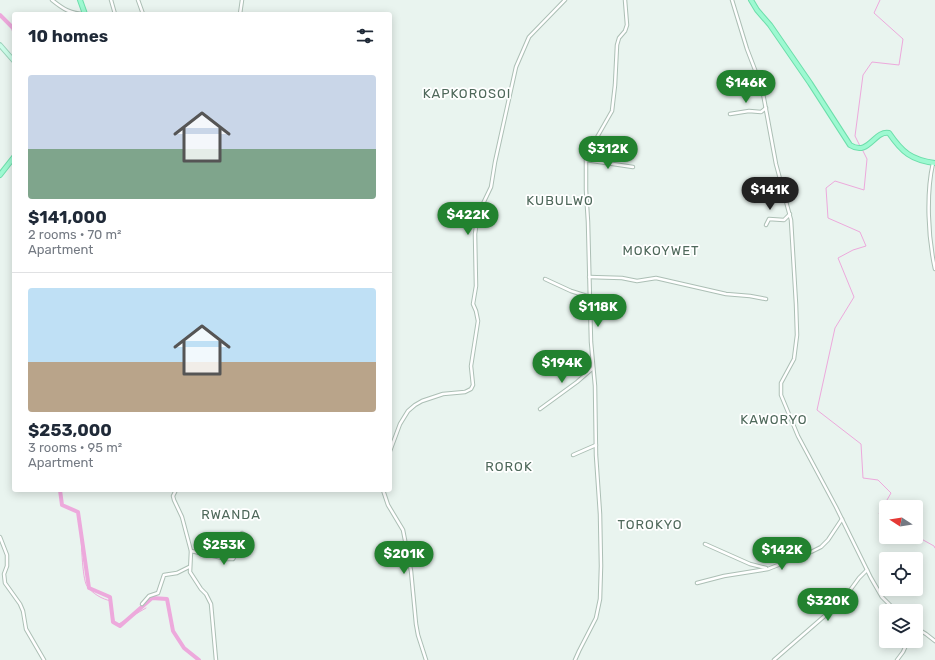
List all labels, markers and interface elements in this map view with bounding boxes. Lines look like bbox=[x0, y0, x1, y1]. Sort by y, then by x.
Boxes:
icon: filters bbox=[354, 25, 376, 47]
text: 10 homes bbox=[28, 26, 108, 46]
pin: $146K bbox=[718, 70, 774, 104]
text: $146K bbox=[725, 75, 767, 90]
district label: KAPKOROSOI bbox=[423, 86, 511, 101]
icon: home bbox=[166, 101, 238, 173]
pin: $312K bbox=[580, 136, 636, 170]
text: $312K bbox=[588, 141, 628, 156]
pin: $141K bbox=[742, 177, 798, 211]
text: $141K bbox=[751, 182, 789, 197]
district label: KUBULWO bbox=[526, 193, 594, 208]
pin: $422K bbox=[440, 202, 496, 236]
text: $141,000 bbox=[28, 207, 107, 227]
text: $422K bbox=[446, 207, 490, 222]
text: 2 rooms · 70 m² bbox=[28, 227, 122, 242]
text: Apartment bbox=[28, 242, 93, 257]
district label: MOKOYWET bbox=[622, 243, 700, 258]
pin: $118K bbox=[570, 294, 626, 328]
text: $118K bbox=[578, 299, 618, 314]
icon: home bbox=[166, 314, 238, 386]
pin: $194K bbox=[534, 350, 590, 384]
text: $194K bbox=[542, 355, 582, 370]
district label: KAWORYO bbox=[740, 412, 808, 427]
text: $253,000 bbox=[28, 420, 112, 440]
text: 3 rooms · 95 m² bbox=[28, 440, 122, 455]
text: Apartment bbox=[28, 455, 93, 470]
district label: ROROK bbox=[485, 459, 533, 474]
north arrow bbox=[879, 500, 923, 544]
map controls bbox=[879, 500, 923, 648]
district label: RWANDA bbox=[201, 507, 261, 522]
district label: TOROKYO bbox=[617, 517, 683, 532]
pin: $253K bbox=[196, 532, 252, 566]
text: $253K bbox=[203, 537, 245, 552]
pin: $142K bbox=[754, 537, 810, 571]
pin: $201K bbox=[376, 541, 432, 575]
text: $142K bbox=[761, 542, 803, 557]
text: $201K bbox=[383, 546, 425, 561]
button: locate bbox=[879, 552, 923, 596]
pin: $320K bbox=[800, 588, 856, 622]
text: $320K bbox=[806, 593, 850, 608]
button: layers bbox=[879, 604, 923, 648]

